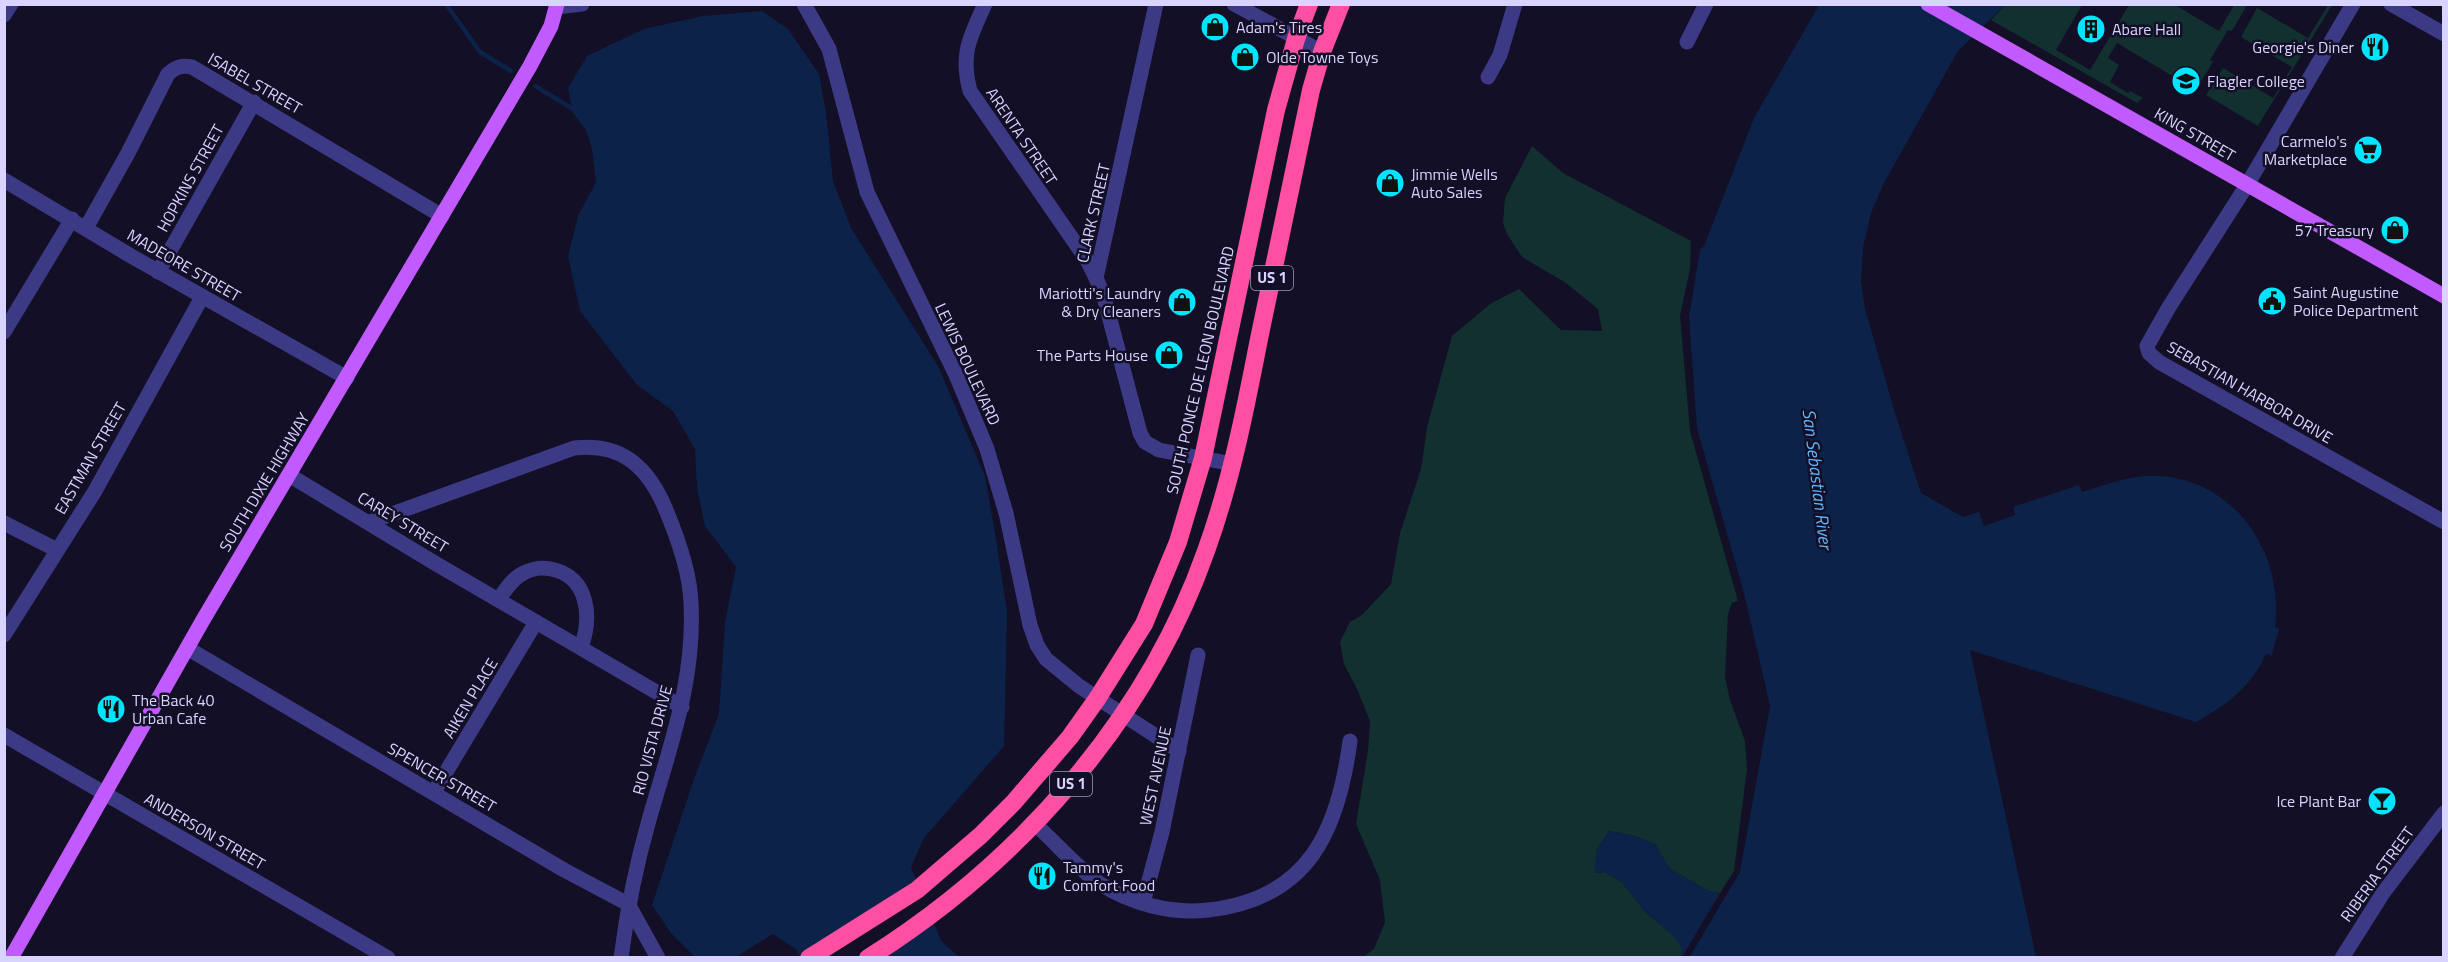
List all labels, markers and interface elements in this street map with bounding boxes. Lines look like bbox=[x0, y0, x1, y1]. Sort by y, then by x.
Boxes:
shop icon: Adam's Tires bbox=[1199, 11, 1231, 43]
building icon: Abare Hall bbox=[2075, 13, 2107, 45]
place label: Adam's Tires bbox=[1236, 15, 1322, 39]
place label: Abare Hall bbox=[2112, 17, 2181, 41]
restaurant icon: Georgie's Diner bbox=[2359, 31, 2391, 63]
place label: Georgie's Diner bbox=[2252, 35, 2354, 59]
shop icon: Olde Towne Toys bbox=[1229, 41, 1261, 73]
place label: Olde Towne Toys bbox=[1266, 45, 1378, 69]
street label: ISABEL STREET bbox=[204, 46, 307, 120]
school or university icon: Flagler College bbox=[2170, 65, 2202, 97]
place label: Flagler College bbox=[2207, 69, 2305, 93]
street label: ARENTA STREET bbox=[981, 83, 1064, 190]
street label: KING STREET bbox=[2150, 101, 2241, 167]
street label: HOPKINS STREET bbox=[150, 119, 230, 236]
place label: Carmelo's Marketplace bbox=[2264, 129, 2347, 171]
supermarket icon: Carmelo's Marketplace bbox=[2352, 134, 2384, 166]
street label: CLARK STREET bbox=[1070, 160, 1116, 265]
place label: Jimmie Wells Auto Sales bbox=[1411, 162, 1498, 204]
shop icon: Jimmie Wells Auto Sales bbox=[1374, 167, 1406, 199]
shop icon: 57 Treasury bbox=[2379, 214, 2411, 246]
place label: 57 Treasury bbox=[2295, 218, 2374, 242]
street label: MADEORE STREET bbox=[123, 223, 246, 308]
street label: SOUTH PONCE DE LEON BOULEVARD bbox=[1160, 244, 1240, 496]
road number: US 1 bbox=[1251, 266, 1293, 290]
place label: Saint Augustine Police Department bbox=[2293, 280, 2419, 322]
place label: Mariotti's Laundry & Dry Cleaners bbox=[1039, 281, 1161, 323]
public building icon: Saint Augustine Police Department bbox=[2256, 285, 2288, 317]
shop icon: Mariotti's Laundry & Dry Cleaners bbox=[1166, 286, 1198, 318]
street label: LEWIS BOULEVARD bbox=[929, 299, 1007, 429]
street label: SEBASTIAN HARBOR DRIVE bbox=[2163, 335, 2337, 449]
shop icon: The Parts House bbox=[1153, 339, 1185, 371]
place label: The Parts House bbox=[1037, 343, 1148, 367]
street label: EASTMAN STREET bbox=[48, 397, 132, 518]
water label: San Sebastian River bbox=[1796, 407, 1840, 553]
street label: SOUTH DIXIE HIGHWAY bbox=[213, 408, 315, 556]
street label: CAREY STREET bbox=[353, 485, 453, 559]
street label: AIKEN PLACE bbox=[437, 653, 503, 743]
street label: RIO VISTA DRIVE bbox=[626, 682, 678, 798]
place label: The Back 40 Urban Cafe bbox=[132, 688, 215, 730]
restaurant icon: The Back 40 Urban Cafe bbox=[95, 693, 127, 725]
street label: WEST AVENUE bbox=[1133, 724, 1177, 828]
street label: SPENCER STREET bbox=[383, 736, 501, 818]
road number: US 1 bbox=[1050, 772, 1092, 796]
bar icon: Ice Plant Bar bbox=[2366, 785, 2398, 817]
street label: ANDERSON STREET bbox=[140, 787, 270, 876]
place label: Ice Plant Bar bbox=[2276, 789, 2361, 813]
street label: RIBERIA STREET bbox=[2334, 821, 2420, 927]
place label: Tammy's Comfort Food bbox=[1063, 855, 1155, 897]
restaurant icon: Tammy's Comfort Food bbox=[1026, 860, 1058, 892]

